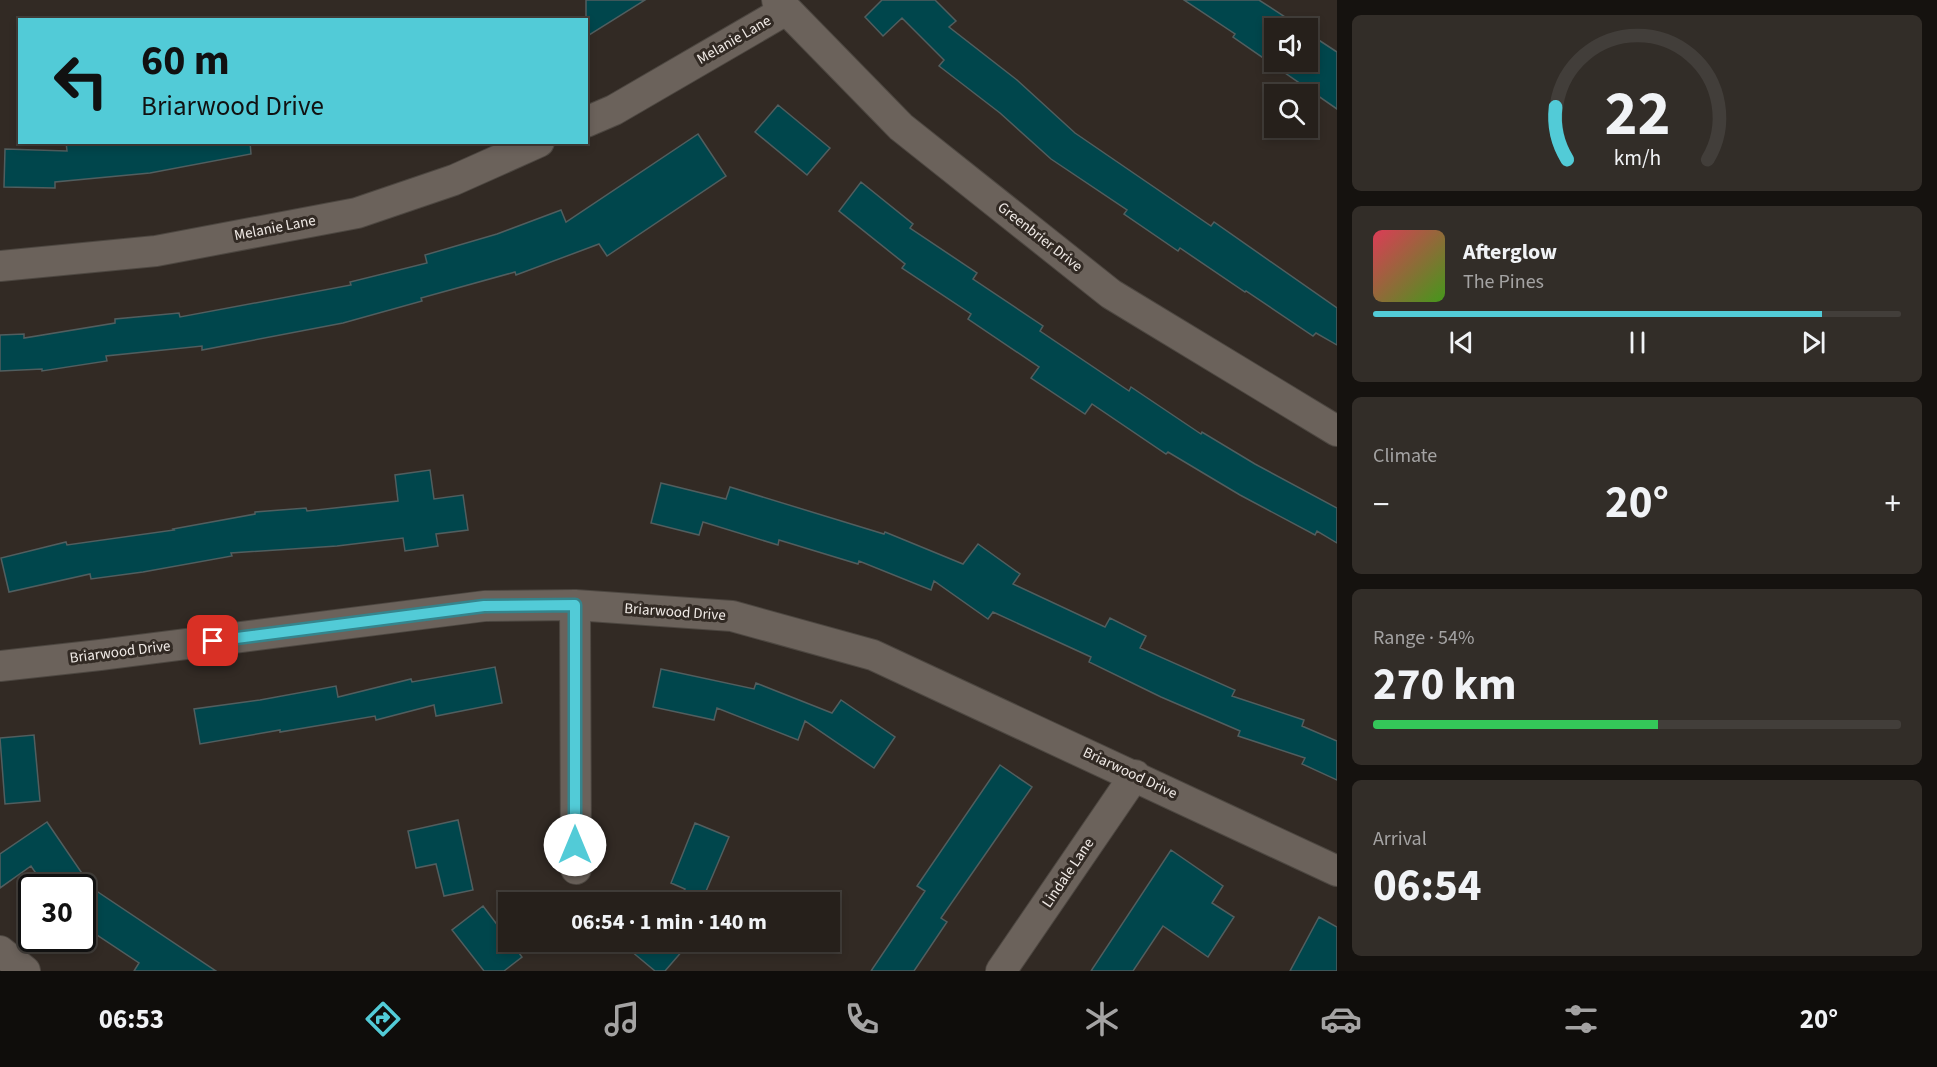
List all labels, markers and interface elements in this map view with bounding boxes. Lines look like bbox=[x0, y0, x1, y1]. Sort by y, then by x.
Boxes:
street label: Melanie Lane bbox=[693, 10, 775, 70]
map controls bbox=[1264, 18, 1318, 138]
button: sound bbox=[1264, 18, 1318, 72]
text: 60 m bbox=[141, 31, 230, 91]
icon: left bbox=[42, 42, 120, 120]
text: 22 bbox=[1604, 70, 1670, 159]
button: search bbox=[1264, 84, 1318, 138]
text: Briarwood Drive bbox=[141, 87, 324, 126]
text: km/h bbox=[1613, 143, 1661, 174]
street label: Greenbrier Drive bbox=[993, 197, 1087, 277]
street label: Melanie Lane bbox=[232, 210, 318, 246]
text: Afterglow bbox=[1463, 236, 1557, 268]
text: The Pines bbox=[1463, 268, 1544, 296]
icon: previous bbox=[1445, 326, 1478, 359]
icon: pause bbox=[1621, 326, 1654, 359]
icon: next bbox=[1797, 326, 1830, 359]
text: Climate bbox=[1373, 442, 1437, 470]
text: 20° bbox=[1605, 471, 1669, 535]
text: − bbox=[1373, 481, 1389, 528]
text: + bbox=[1885, 481, 1901, 528]
street label: Briarwood Drive bbox=[624, 598, 726, 626]
pin bbox=[187, 615, 238, 666]
icon: arrive bbox=[196, 624, 229, 657]
text: Range · 54% bbox=[1373, 624, 1474, 652]
street label: Briarwood Drive bbox=[68, 635, 172, 669]
text: 270 km bbox=[1373, 653, 1517, 717]
street label: Briarwood Drive bbox=[1080, 742, 1180, 804]
position arrow bbox=[543, 813, 607, 877]
text: Arrival bbox=[1373, 825, 1427, 853]
street label: Lindale Lane bbox=[1037, 834, 1099, 912]
text: 06:54 bbox=[1373, 854, 1482, 918]
speed limit sign: 30 bbox=[18, 874, 96, 952]
text: 06:54 · 1 min · 140 m bbox=[571, 906, 767, 938]
icon: directions bbox=[362, 998, 404, 1040]
icon: music bbox=[601, 998, 643, 1040]
icon: phone bbox=[841, 998, 883, 1040]
icon: climate bbox=[1081, 998, 1123, 1040]
icon: car bbox=[1320, 998, 1362, 1040]
icon: filters bbox=[1560, 998, 1602, 1040]
text: 06:53 bbox=[99, 1000, 164, 1039]
text: 20° bbox=[1800, 1000, 1838, 1039]

